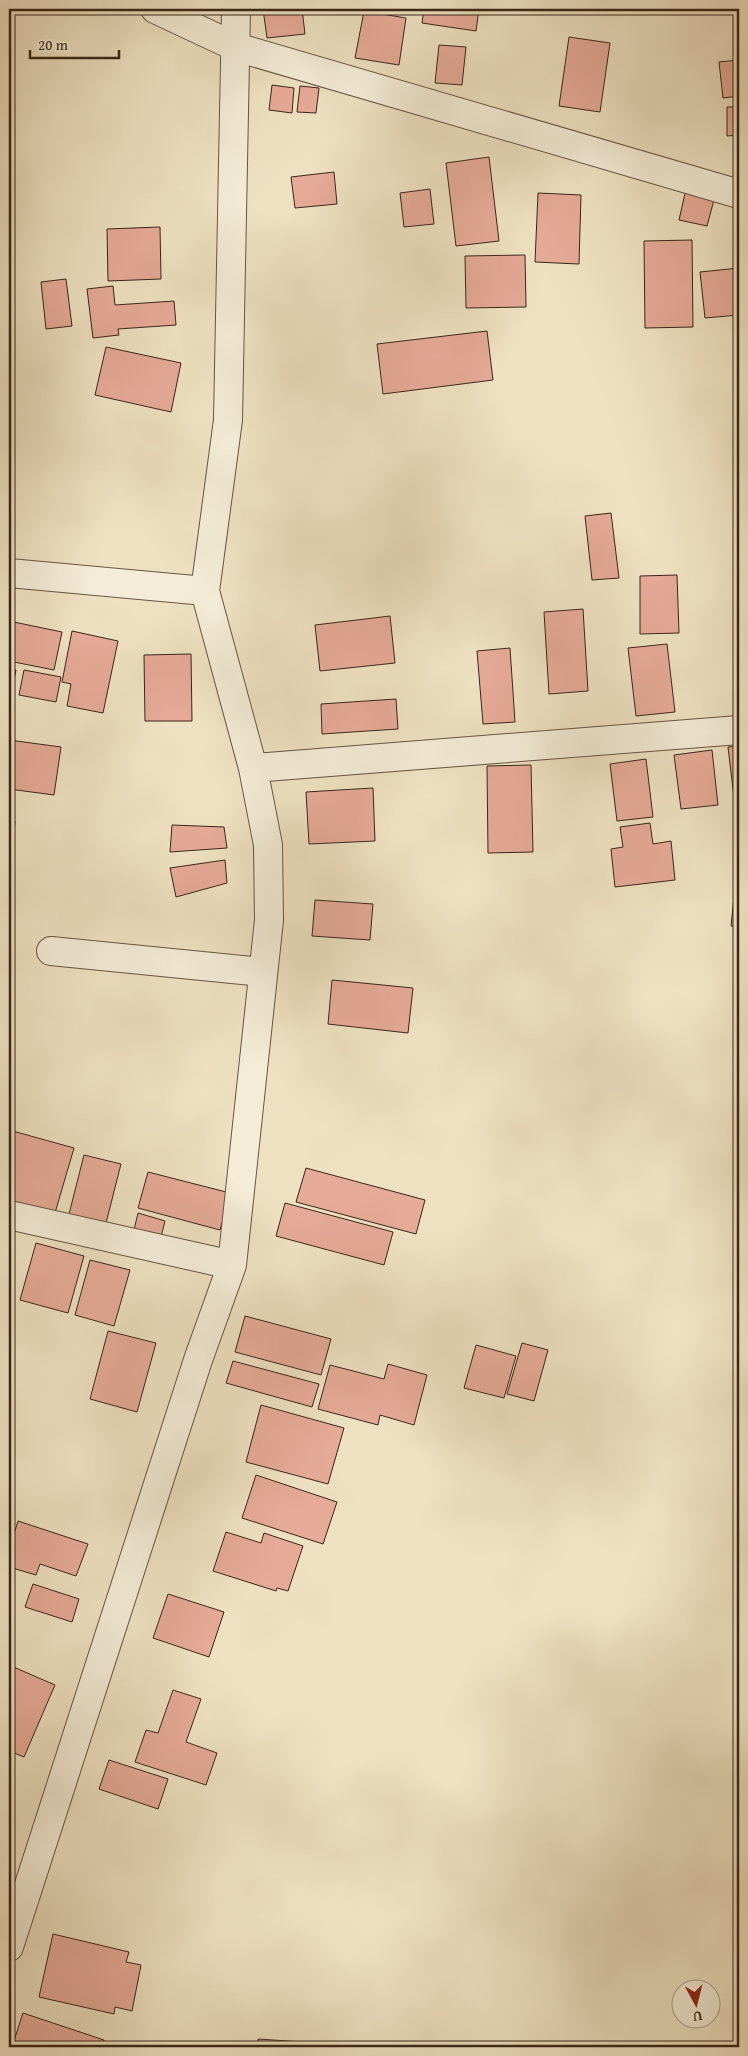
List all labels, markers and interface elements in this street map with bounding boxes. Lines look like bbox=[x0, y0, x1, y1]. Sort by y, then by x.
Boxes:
scale bar bbox=[30, 28, 119, 60]
text: 20 m bbox=[38, 34, 69, 55]
north arrow bbox=[670, 1978, 720, 2028]
text: U bbox=[691, 2006, 703, 2027]

